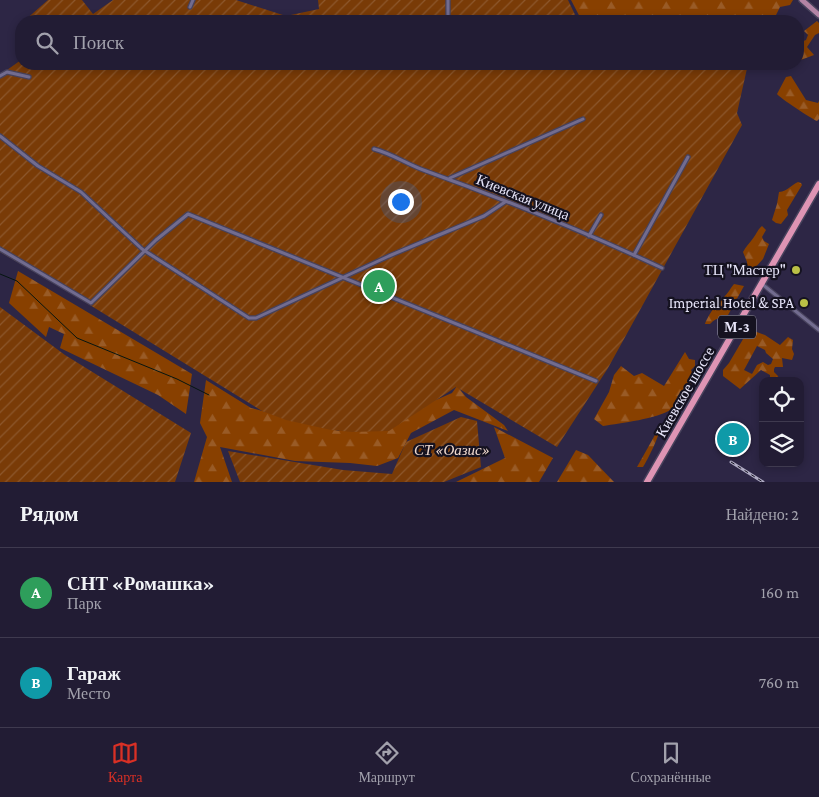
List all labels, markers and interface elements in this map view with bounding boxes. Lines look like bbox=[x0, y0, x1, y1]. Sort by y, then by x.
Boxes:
search box bbox=[15, 15, 804, 70]
icon: search bbox=[33, 29, 61, 57]
text: Поиск bbox=[73, 32, 124, 53]
street label: Киевская улица bbox=[474, 171, 572, 223]
your location bbox=[388, 189, 414, 215]
place label: ТЦ "Мастер" bbox=[704, 262, 786, 278]
marker: ТЦ "Мастер" bbox=[790, 264, 802, 276]
pin: A bbox=[363, 267, 395, 305]
place label: Imperial Hotel & SPA bbox=[669, 295, 794, 312]
marker: Imperial Hotel & SPA bbox=[798, 297, 810, 309]
road number: М-3 bbox=[718, 316, 756, 338]
street label: Киевское шоссе bbox=[653, 344, 717, 440]
map controls bbox=[759, 377, 804, 467]
button: locate bbox=[759, 377, 804, 422]
pin: B bbox=[717, 420, 749, 458]
button: layers bbox=[759, 422, 804, 467]
park label: СТ «Оазис» bbox=[414, 442, 490, 458]
text: Рядом bbox=[20, 502, 79, 526]
text: Найдено: 2 bbox=[726, 506, 799, 523]
text: СНТ «Ромашка» bbox=[67, 573, 215, 594]
text: A bbox=[31, 584, 41, 601]
text: 160 m bbox=[761, 584, 799, 601]
text: Парк bbox=[67, 595, 101, 612]
text: Гараж bbox=[67, 663, 121, 684]
text: B bbox=[31, 674, 41, 691]
text: 760 m bbox=[759, 674, 799, 691]
text: Место bbox=[67, 685, 110, 702]
tab: Карта bbox=[108, 739, 143, 786]
tab: Маршрут bbox=[358, 739, 415, 786]
tab: Сохранённые bbox=[631, 739, 711, 786]

